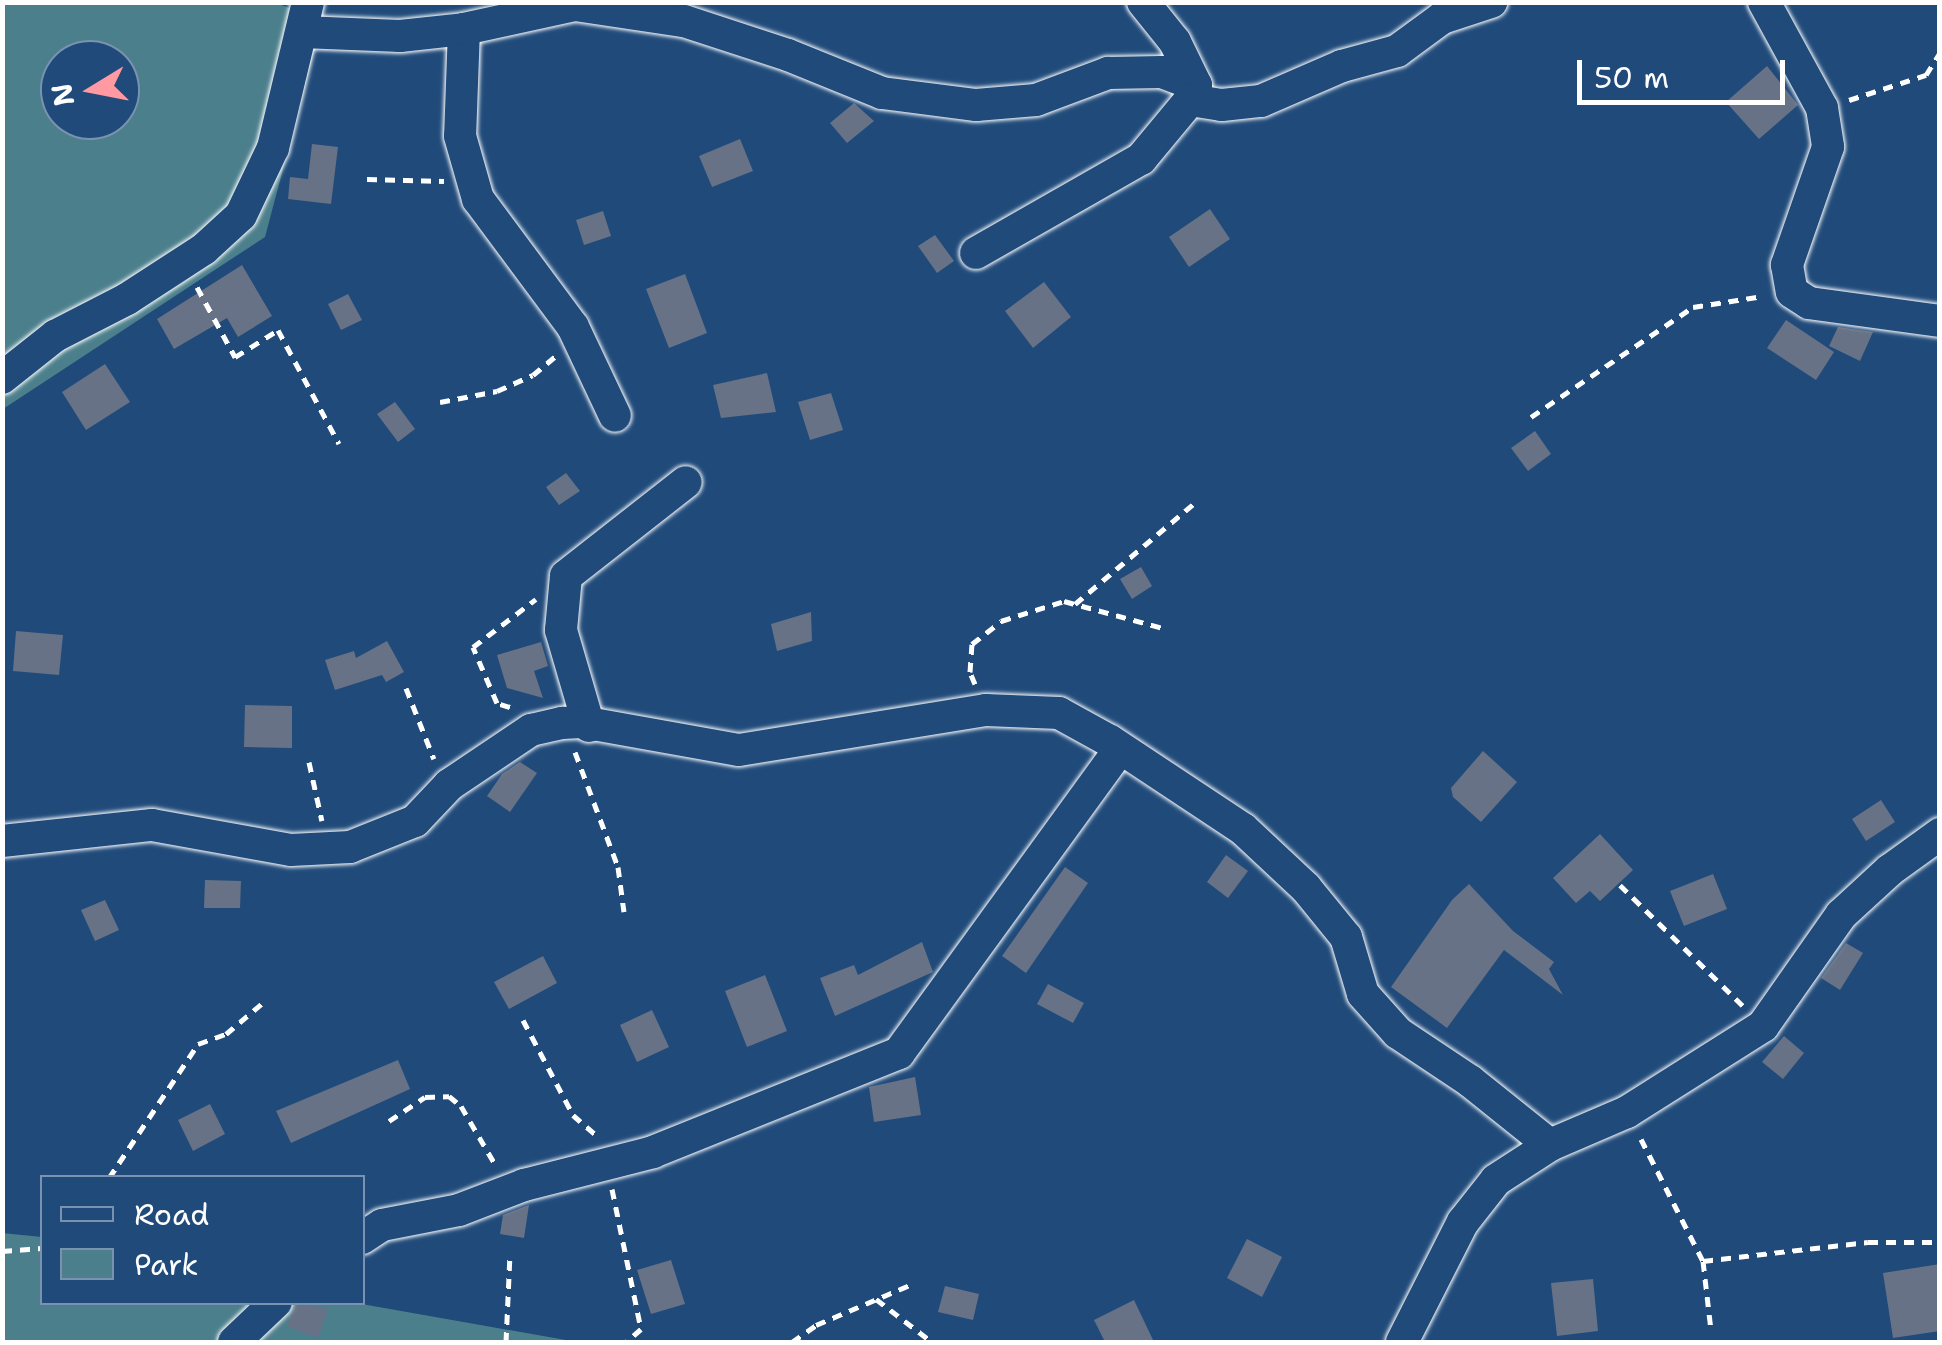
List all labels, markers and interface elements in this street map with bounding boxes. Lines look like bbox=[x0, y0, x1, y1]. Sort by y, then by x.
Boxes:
north arrow bbox=[40, 40, 140, 140]
scale bar bbox=[1582, 40, 1790, 102]
text: 50 m bbox=[1594, 57, 1669, 98]
text: N bbox=[42, 81, 83, 109]
legend bbox=[40, 1175, 365, 1305]
text: Road bbox=[134, 1194, 209, 1235]
text: Park bbox=[134, 1244, 198, 1285]

